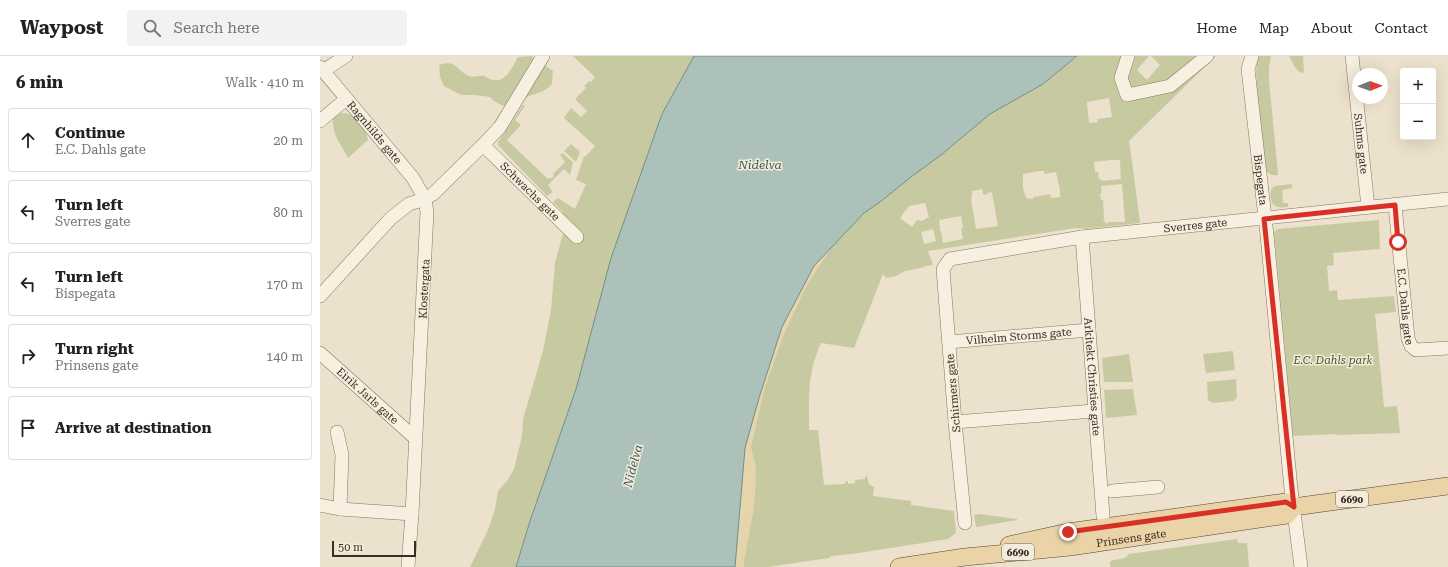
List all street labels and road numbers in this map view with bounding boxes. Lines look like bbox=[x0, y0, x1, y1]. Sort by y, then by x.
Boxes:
street label: Ragnhilds gate bbox=[344, 98, 404, 166]
street label: Suhms gate bbox=[1351, 113, 1370, 175]
street label: Bispegata bbox=[1251, 154, 1270, 206]
street label: Schwachs gate bbox=[497, 159, 562, 224]
street label: Sverres gate bbox=[1163, 216, 1228, 235]
street label: Klostergata bbox=[416, 259, 433, 319]
street label: E.C. Dahls gate bbox=[1394, 268, 1416, 347]
street label: Arkitekt Christies gate bbox=[1081, 317, 1103, 436]
street label: Vilhelm Storms gate bbox=[965, 326, 1072, 348]
street label: Schirmers gate bbox=[944, 353, 963, 433]
street label: Eirik Jarls gate bbox=[334, 365, 401, 427]
road number: 6690 bbox=[1336, 491, 1368, 507]
street label: Prinsens gate bbox=[1095, 527, 1167, 550]
road number: 6690 bbox=[1002, 544, 1034, 560]

